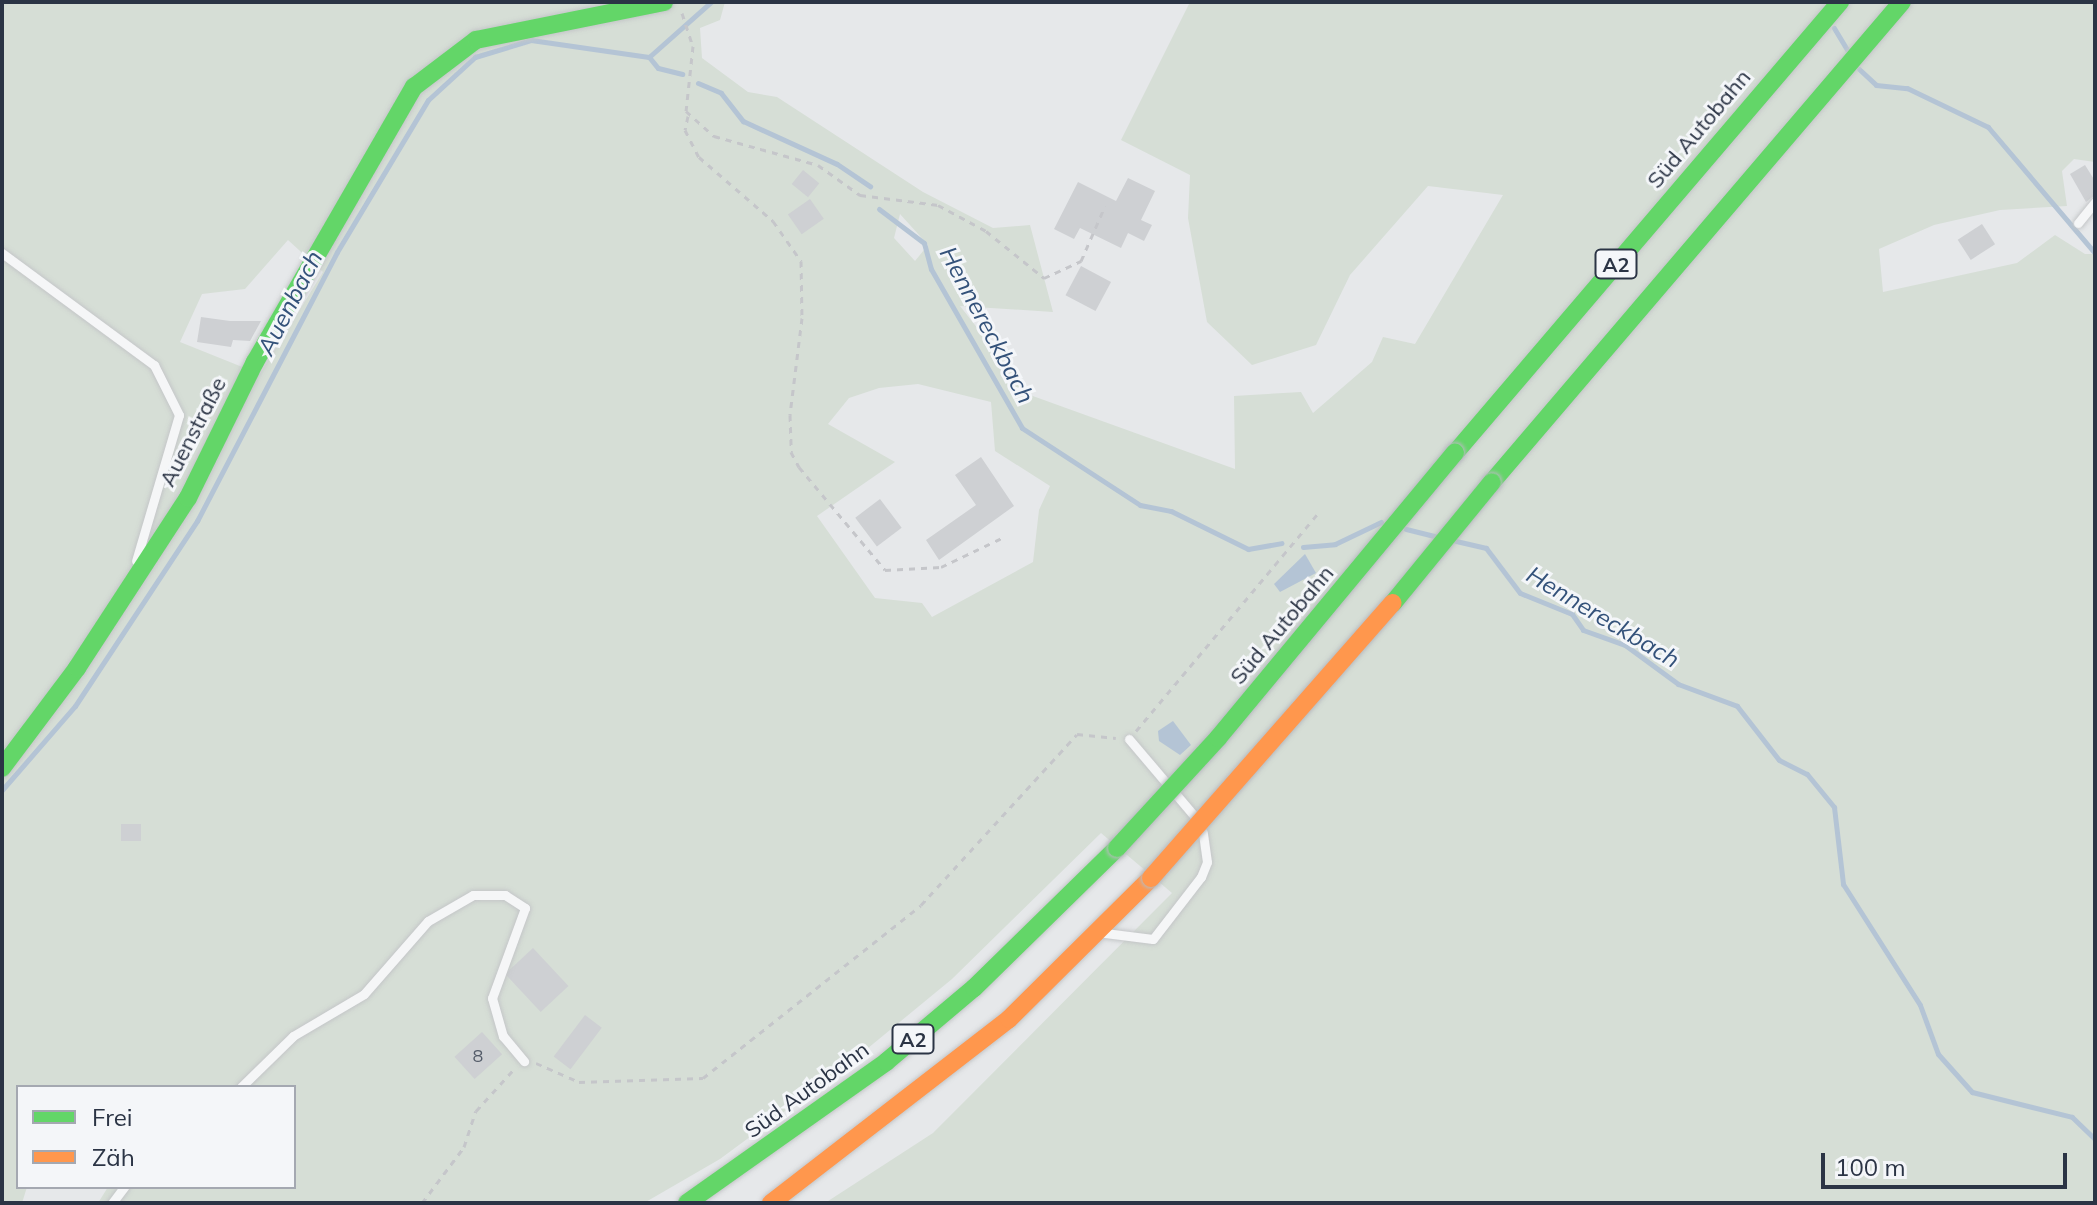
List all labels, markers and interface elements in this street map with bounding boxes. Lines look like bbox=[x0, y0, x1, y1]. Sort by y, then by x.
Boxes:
street label: Süd Autobahn bbox=[1642, 64, 1756, 194]
water label: Hennereckbach bbox=[934, 242, 1040, 408]
water label: Auenbach bbox=[251, 246, 329, 360]
road number: A2 bbox=[1594, 248, 1638, 280]
street label: Auenstraße bbox=[154, 373, 232, 491]
street label: Süd Autobahn bbox=[1225, 560, 1339, 690]
water label: Hennereckbach bbox=[1521, 560, 1685, 674]
road number: A2 bbox=[891, 1023, 935, 1055]
street label: Süd Autobahn bbox=[740, 1036, 874, 1144]
house number: 8 bbox=[473, 1045, 483, 1067]
legend bbox=[16, 1085, 296, 1189]
text: Frei bbox=[92, 1102, 133, 1132]
scale bar bbox=[1825, 1137, 2071, 1187]
text: Zäh bbox=[92, 1142, 135, 1172]
text: 100 m bbox=[1835, 1152, 1906, 1182]

